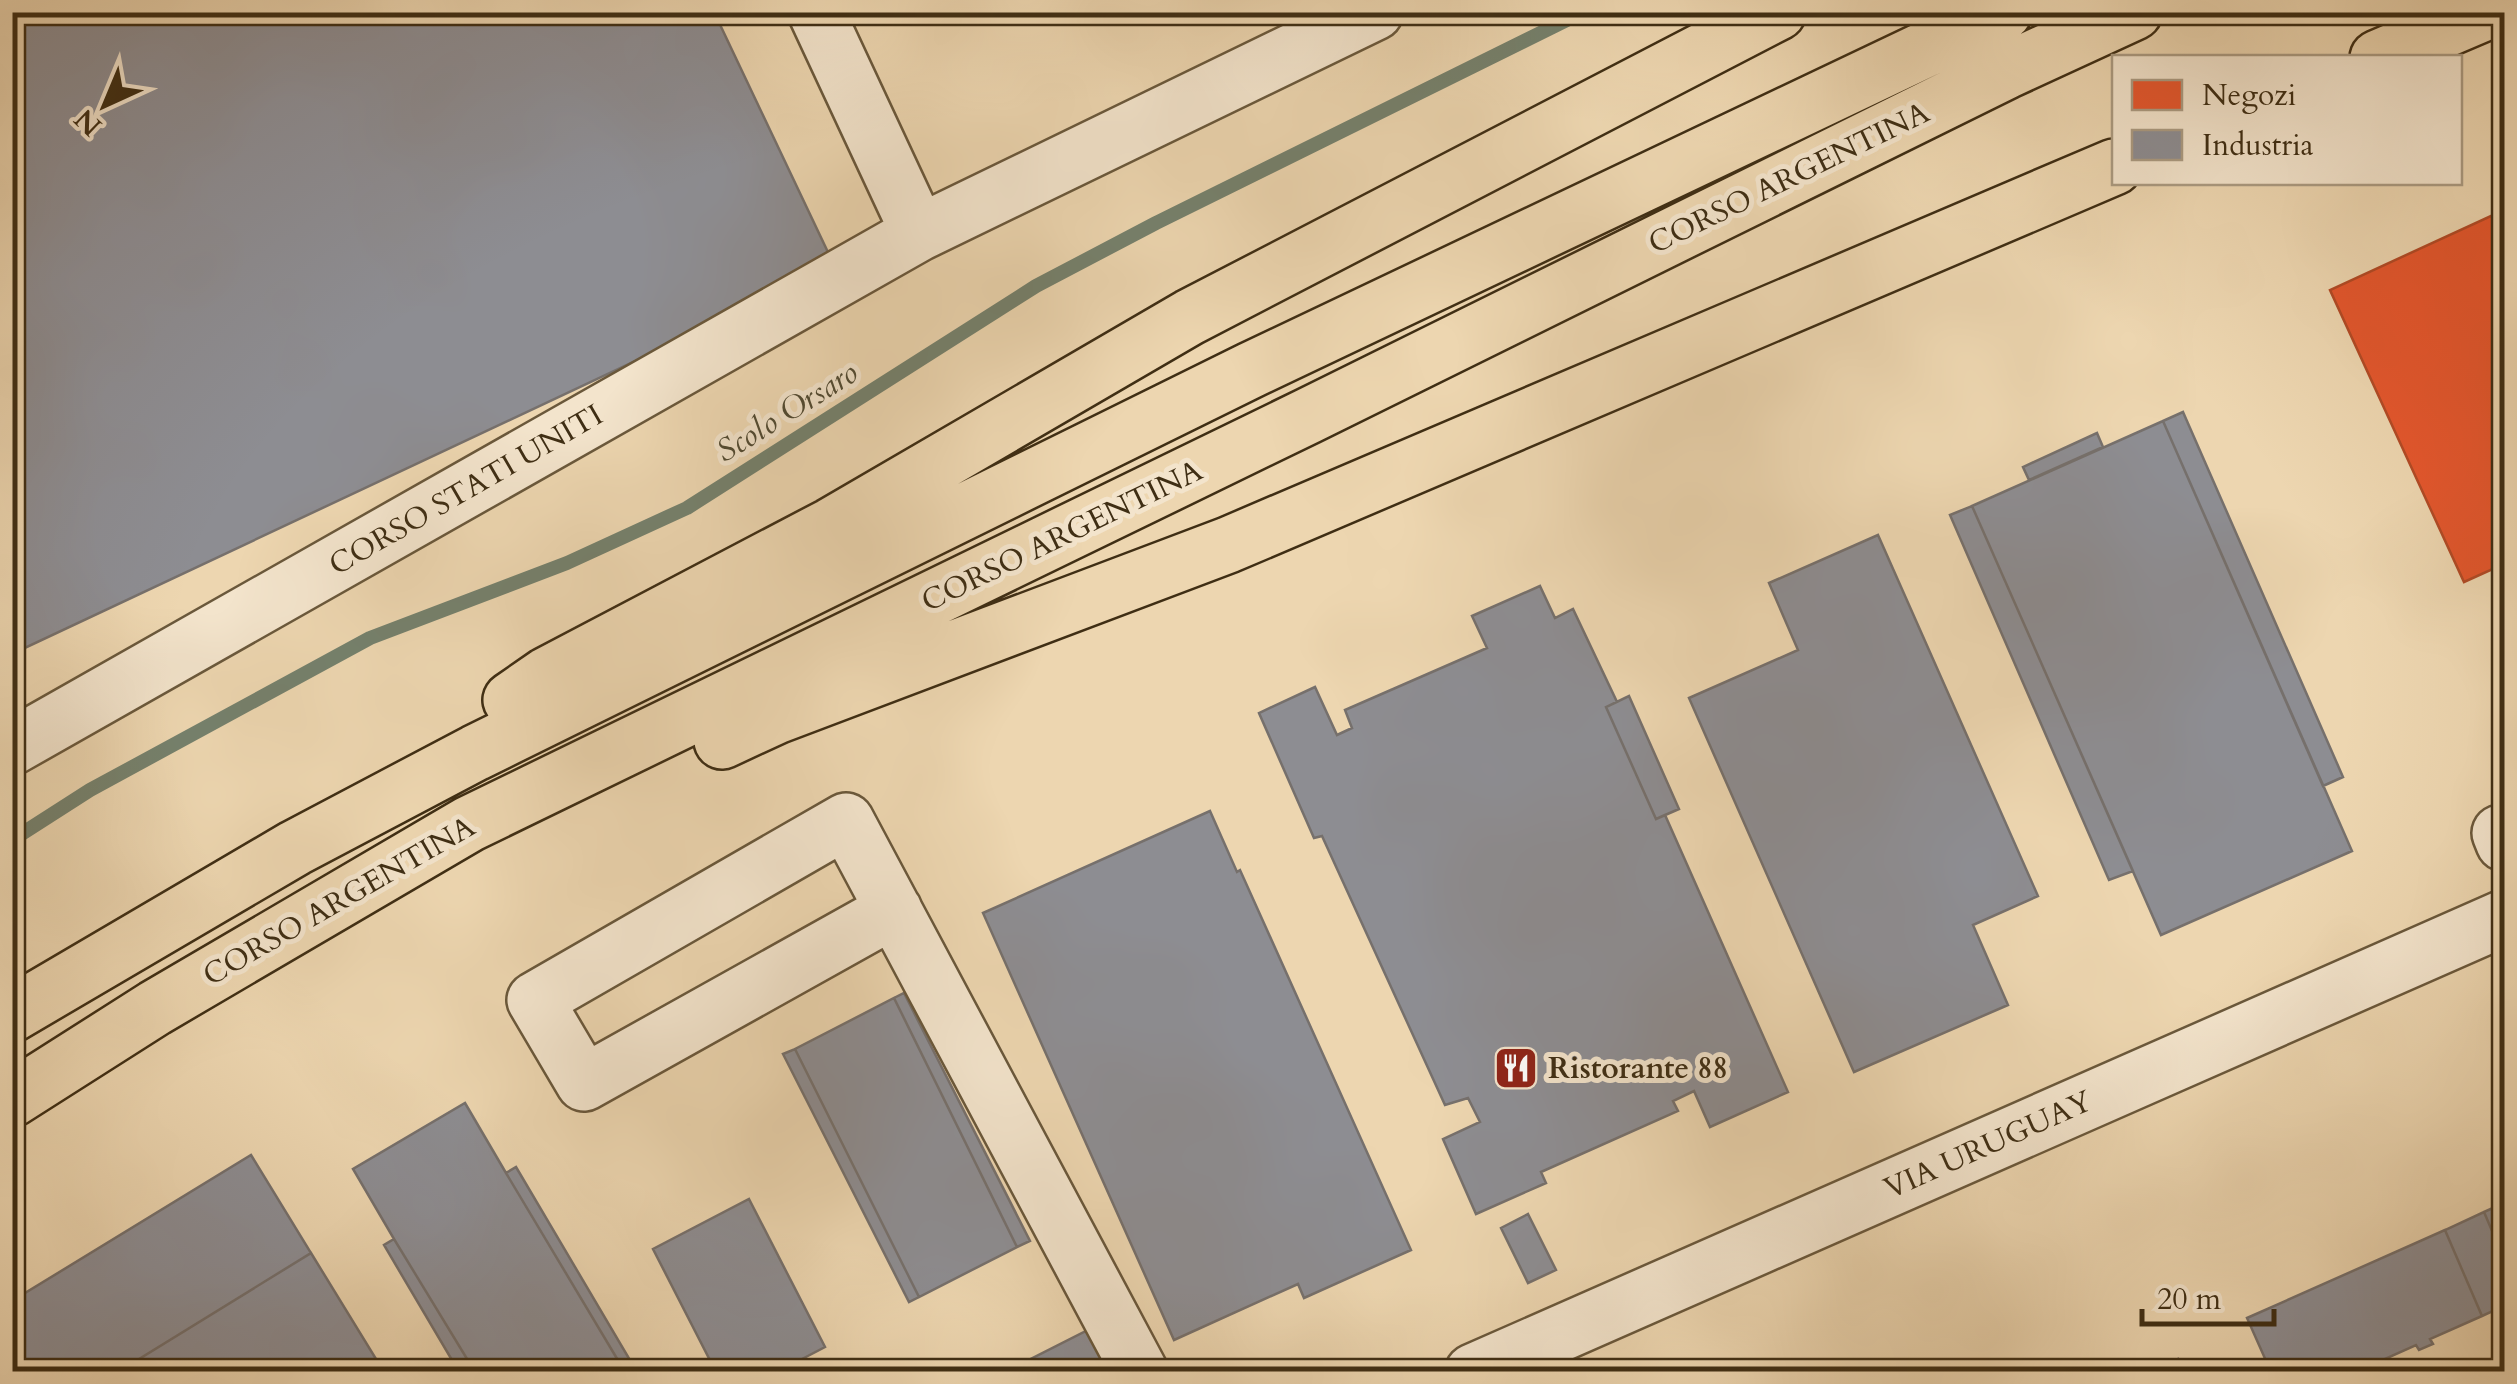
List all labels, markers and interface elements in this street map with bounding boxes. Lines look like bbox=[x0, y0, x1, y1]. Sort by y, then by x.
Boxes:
north arrow bbox=[55, 55, 155, 155]
legend bbox=[2112, 55, 2462, 185]
text: Negozi bbox=[2202, 75, 2296, 116]
street label: CORSO ARGENTINA bbox=[1642, 92, 1937, 264]
text: N bbox=[66, 100, 110, 144]
text: Industria bbox=[2202, 125, 2314, 166]
water label: Scolo Orsaro bbox=[707, 351, 867, 473]
street label: CORSO STATI UNITI bbox=[322, 395, 610, 585]
street label: CORSO ARGENTINA bbox=[915, 450, 1210, 622]
street label: CORSO ARGENTINA bbox=[195, 806, 483, 996]
restaurant icon: Ristorante 88 bbox=[1493, 1045, 1539, 1091]
place label: Ristorante 88 bbox=[1548, 1048, 1728, 1089]
street label: VIA URUGUAY bbox=[1878, 1081, 2099, 1209]
scale bar bbox=[2142, 1264, 2274, 1326]
text: 20 m bbox=[2157, 1279, 2222, 1320]

